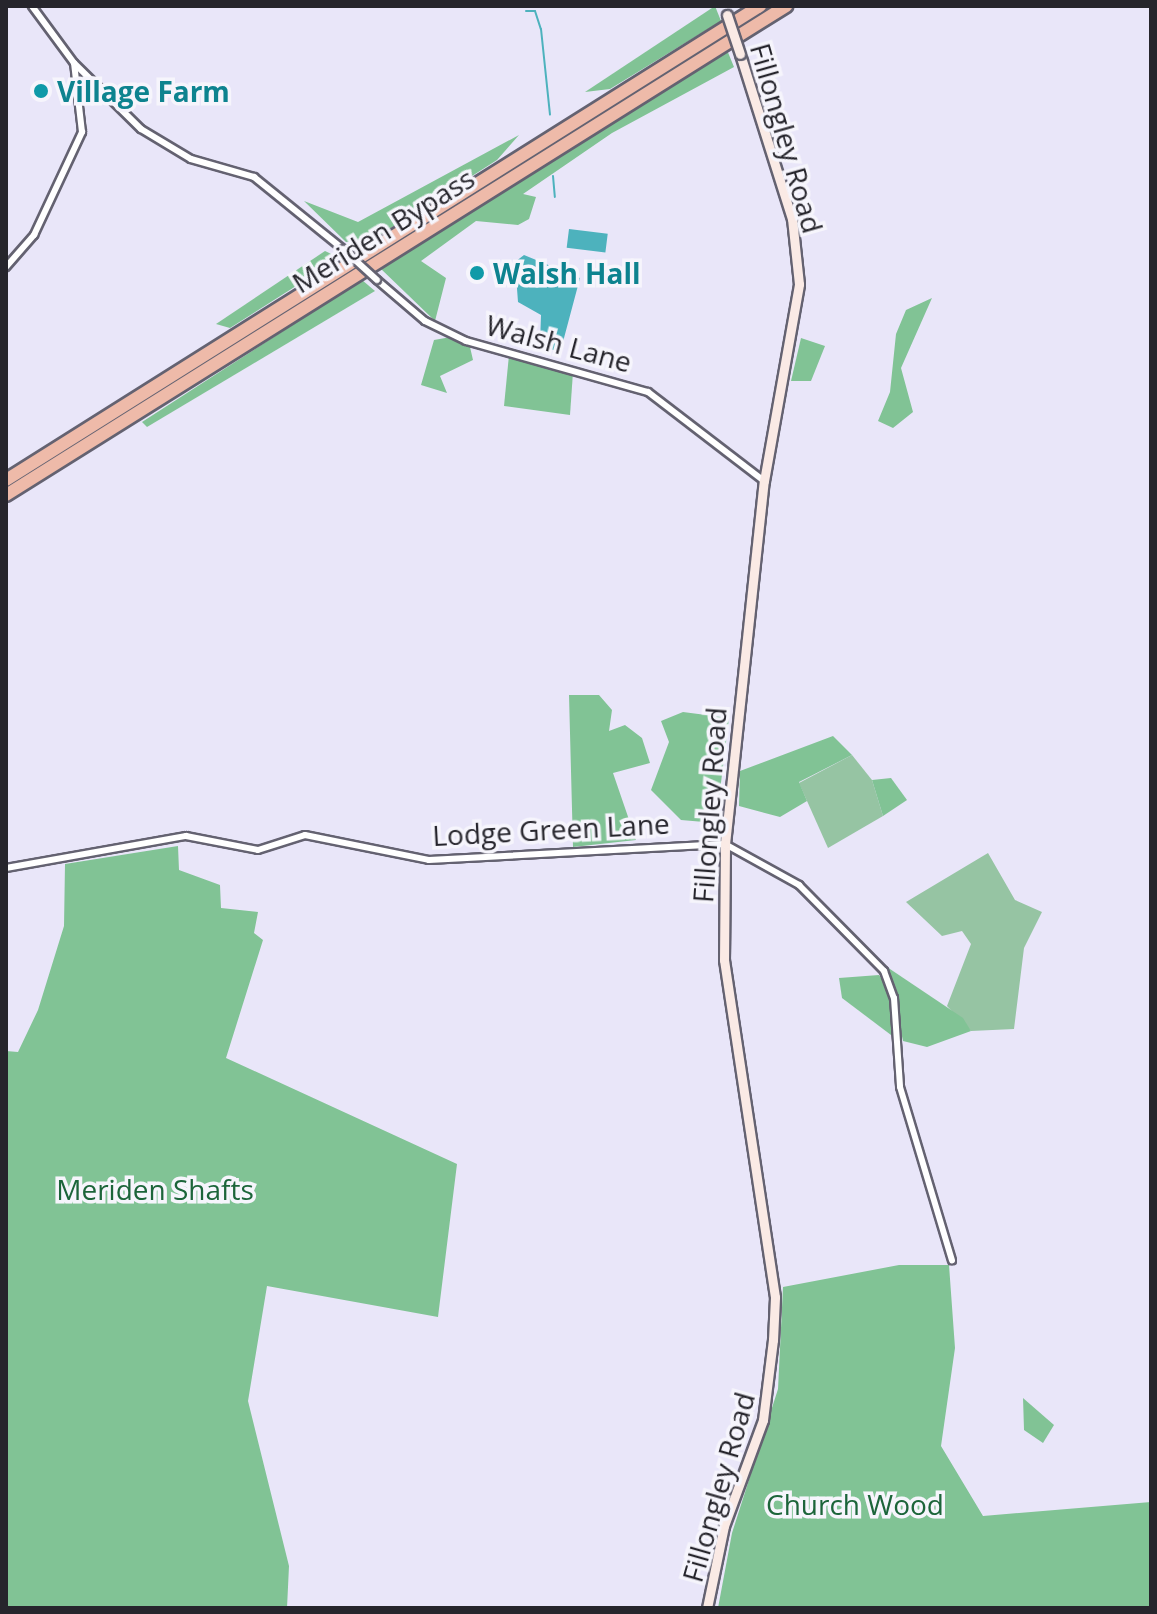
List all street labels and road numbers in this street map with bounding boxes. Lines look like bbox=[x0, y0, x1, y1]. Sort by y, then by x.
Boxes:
street label: Fillongley Road bbox=[744, 39, 830, 237]
street label: Meriden Bypass bbox=[286, 161, 480, 299]
street label: Walsh Lane bbox=[483, 307, 635, 379]
street label: Fillongley Road bbox=[685, 706, 733, 904]
street label: Lodge Green Lane bbox=[432, 806, 670, 852]
street label: Fillongley Road bbox=[675, 1388, 761, 1586]

